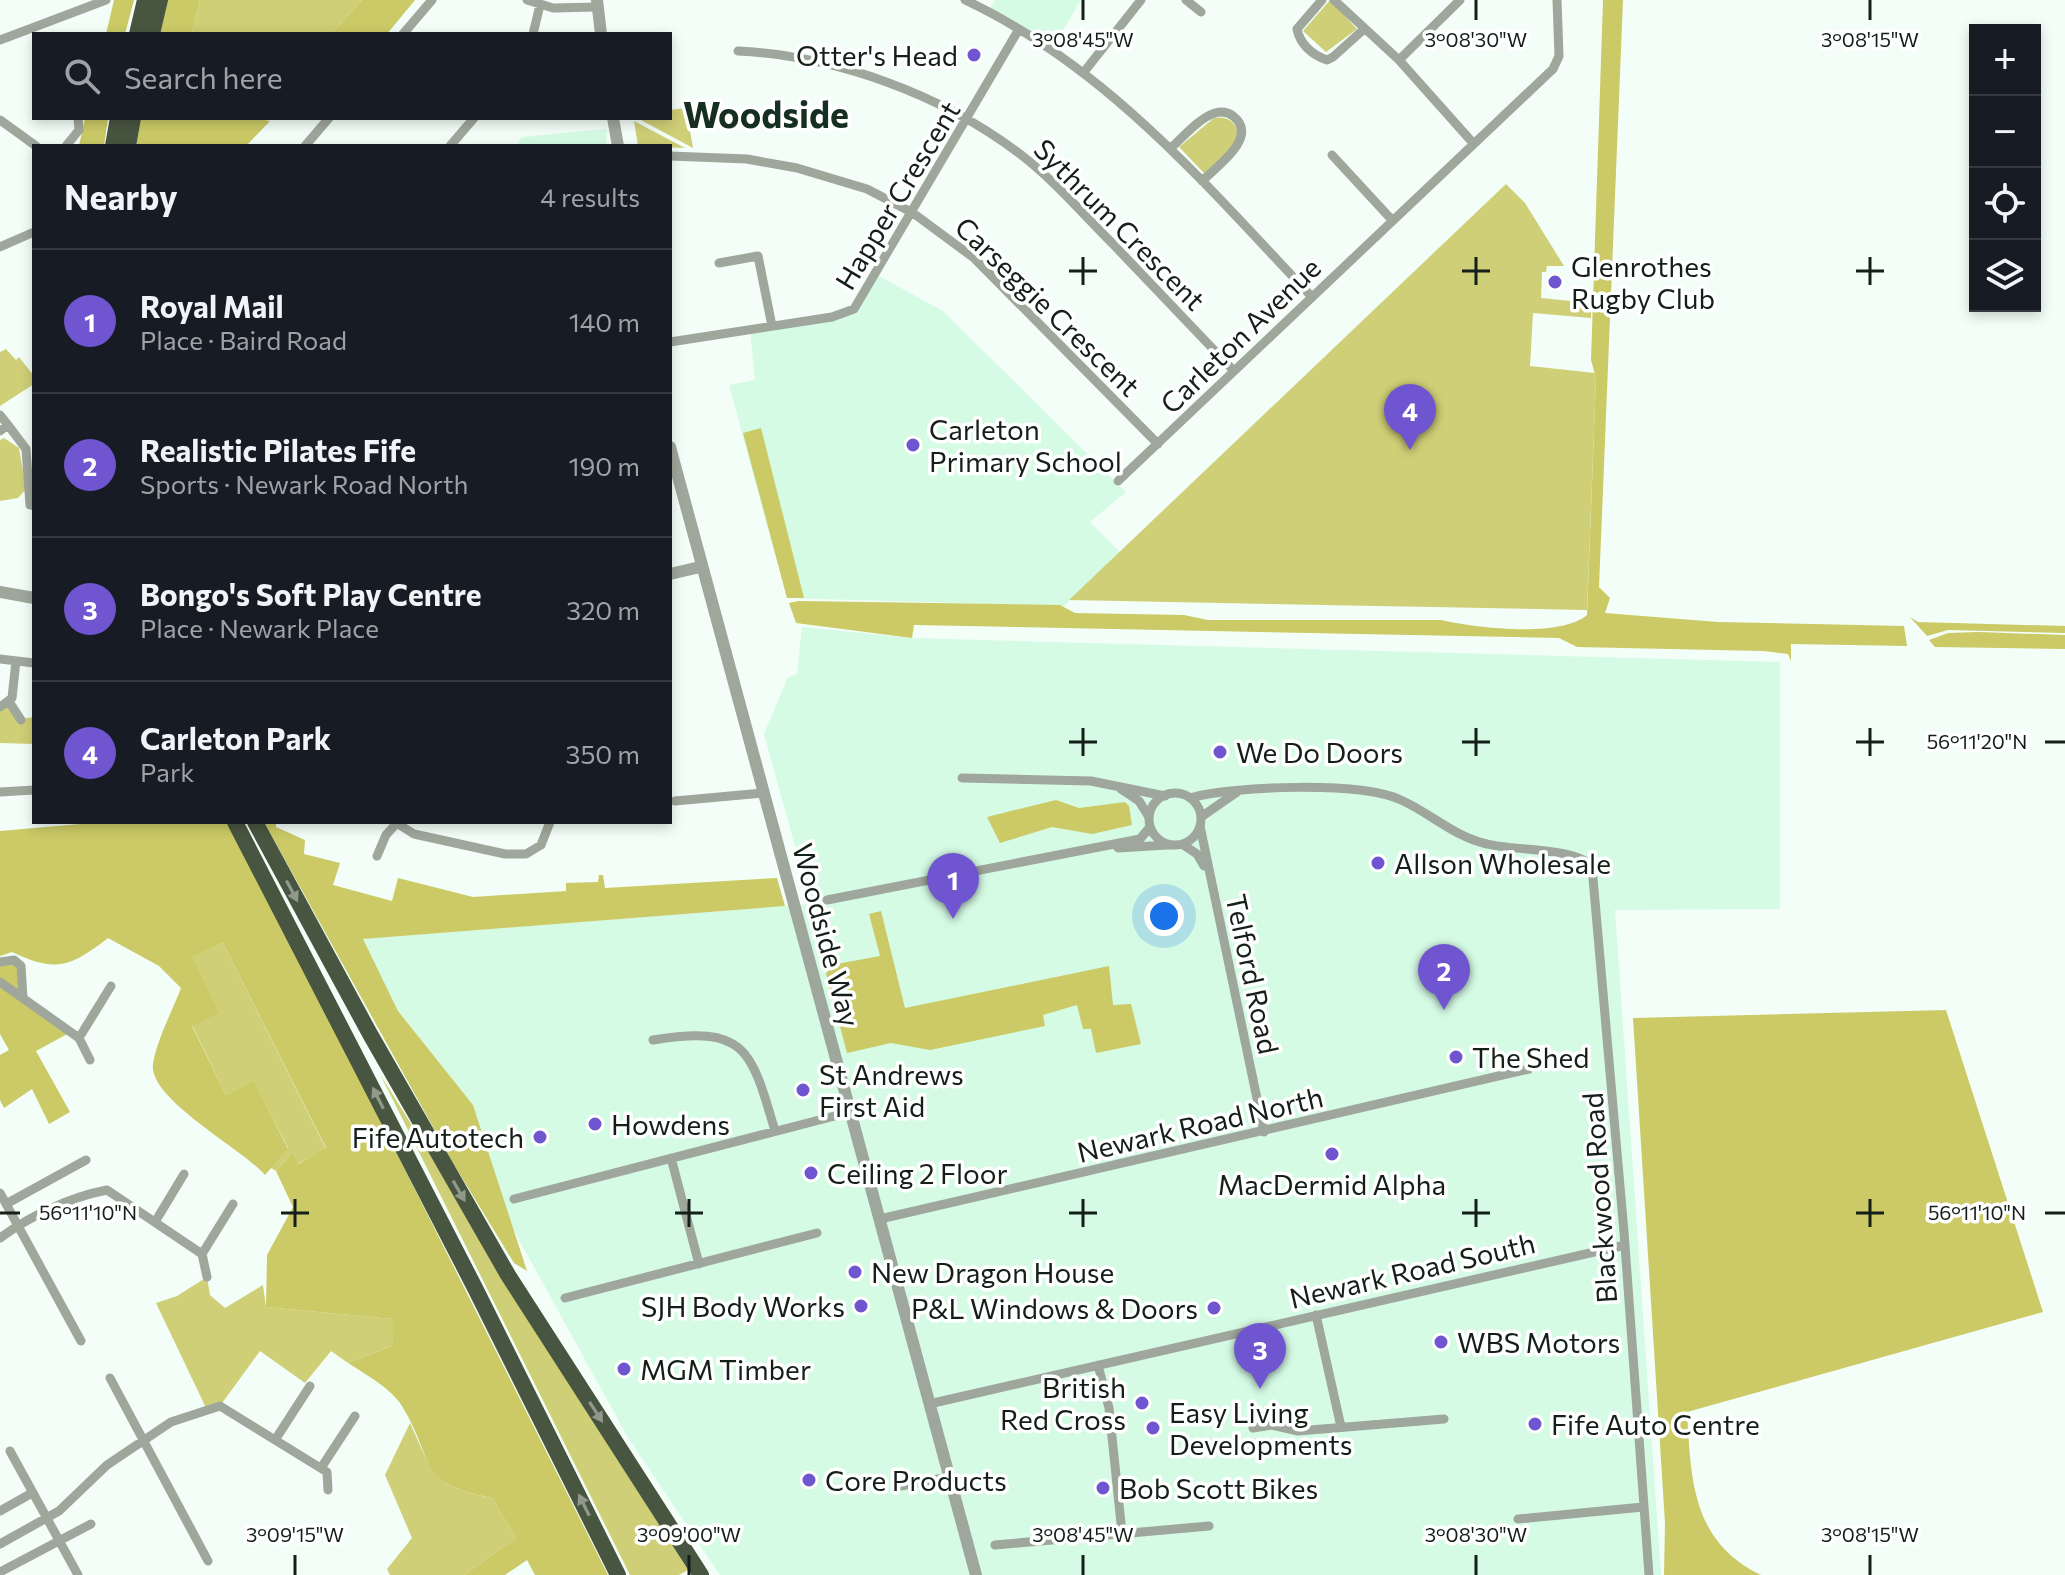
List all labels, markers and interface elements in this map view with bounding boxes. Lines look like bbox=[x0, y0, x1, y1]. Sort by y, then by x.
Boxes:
map controls bbox=[1969, 24, 2041, 312]
button: + bbox=[1969, 24, 2041, 96]
text: 3°08'45"W bbox=[1032, 27, 1134, 51]
text: 3°08'30"W bbox=[1425, 27, 1527, 51]
text: 3°08'15"W bbox=[1821, 27, 1919, 51]
search box bbox=[32, 32, 672, 120]
place label: Otter's Head bbox=[796, 38, 958, 72]
marker: Otter's Head bbox=[965, 46, 983, 64]
icon: search bbox=[60, 54, 104, 98]
text: Search here bbox=[124, 58, 283, 95]
district label: Woodside bbox=[683, 91, 849, 135]
street label: Happer Crescent bbox=[827, 95, 967, 295]
button: − bbox=[1969, 96, 2041, 168]
street label: Sythrum Crescent bbox=[1027, 131, 1213, 317]
button: locate bbox=[1969, 168, 2041, 240]
text: Nearby bbox=[64, 175, 178, 217]
text: 4 results bbox=[540, 181, 640, 212]
street label: Carseggie Crescent bbox=[949, 209, 1147, 403]
button: layers bbox=[1969, 240, 2041, 312]
place label: Glenrothes Rugby Club bbox=[1571, 249, 1715, 315]
street label: Carleton Avenue bbox=[1153, 250, 1327, 420]
marker: Glenrothes Rugby Club bbox=[1546, 273, 1564, 291]
text: Royal Mail bbox=[140, 287, 284, 324]
text: 1 bbox=[84, 306, 96, 337]
text: 140 m bbox=[569, 306, 640, 337]
text: Place · Baird Road bbox=[140, 324, 347, 355]
pin: 4 bbox=[1384, 384, 1436, 450]
place label: Carleton Primary School bbox=[929, 412, 1122, 478]
text: Realistic Pilates Fife bbox=[140, 431, 416, 468]
marker: Carleton Primary School bbox=[904, 436, 922, 454]
text: 2 bbox=[83, 450, 97, 481]
text: 190 m bbox=[568, 450, 640, 481]
text: Sports · Newark Road North bbox=[140, 468, 469, 499]
text: Bongo's Soft Play Centre bbox=[140, 575, 482, 612]
text: 3 bbox=[82, 594, 98, 625]
text: 320 m bbox=[566, 594, 640, 625]
text: Place · Newark Place bbox=[140, 612, 379, 643]
text: Carleton Park bbox=[140, 719, 331, 756]
text: 56°11'20"N bbox=[1927, 729, 2027, 753]
place label: We Do Doors bbox=[1236, 735, 1403, 769]
text: 4 bbox=[82, 738, 98, 769]
text: 350 m bbox=[566, 738, 640, 769]
marker: We Do Doors bbox=[1211, 743, 1229, 761]
text: Park bbox=[140, 756, 194, 787]
street label: Woodside Way bbox=[786, 840, 868, 1030]
place label: Allson Wholesale bbox=[1394, 846, 1611, 880]
pin: 1 bbox=[927, 853, 979, 919]
marker: Allson Wholesale bbox=[1369, 854, 1387, 872]
one-way arrow bbox=[286, 879, 299, 902]
street label: Telford Road bbox=[1219, 891, 1287, 1057]
your location bbox=[1144, 896, 1184, 936]
pin: 2 bbox=[1418, 944, 1470, 1010]
place label: The Shed bbox=[1472, 1040, 1590, 1074]
marker: The Shed bbox=[1447, 1048, 1465, 1066]
place label: St Andrews First Aid bbox=[819, 1057, 964, 1123]
street label: Newark Road North bbox=[1074, 1079, 1326, 1169]
marker: St Andrews First Aid bbox=[794, 1081, 812, 1099]
one-way arrow bbox=[372, 1087, 385, 1110]
street label: Blackwood Road bbox=[1575, 1091, 1623, 1305]
place label: Howdens bbox=[611, 1107, 730, 1141]
marker: Howdens bbox=[586, 1115, 604, 1133]
place label: Fife Autotech bbox=[352, 1120, 524, 1154]
marker: Fife Autotech bbox=[531, 1128, 549, 1146]
marker: MacDermid Alpha bbox=[1323, 1145, 1341, 1163]
place label: Ceiling 2 Floor bbox=[827, 1156, 1008, 1190]
marker: Ceiling 2 Floor bbox=[802, 1164, 820, 1182]
place label: MacDermid Alpha bbox=[1218, 1167, 1446, 1201]
one-way arrow bbox=[452, 1180, 466, 1203]
text: 56°11'10"N bbox=[39, 1200, 137, 1224]
text: 56°11'10"N bbox=[1928, 1200, 2026, 1224]
street label: Newark Road South bbox=[1286, 1225, 1538, 1315]
place label: New Dragon House bbox=[871, 1255, 1114, 1289]
marker: New Dragon House bbox=[846, 1263, 864, 1281]
place label: SJH Body Works bbox=[641, 1289, 845, 1323]
place label: P&L Windows & Doors bbox=[911, 1291, 1198, 1325]
marker: SJH Body Works bbox=[852, 1297, 870, 1315]
marker: P&L Windows & Doors bbox=[1205, 1299, 1223, 1317]
pin: 3 bbox=[1234, 1323, 1286, 1389]
place label: WBS Motors bbox=[1457, 1325, 1620, 1359]
marker: WBS Motors bbox=[1432, 1333, 1450, 1351]
place label: MGM Timber bbox=[640, 1352, 811, 1386]
marker: MGM Timber bbox=[615, 1360, 633, 1378]
place label: British Red Cross bbox=[1000, 1370, 1126, 1436]
marker: British Red Cross bbox=[1133, 1394, 1151, 1412]
place label: Easy Living Developments bbox=[1169, 1395, 1353, 1461]
one-way arrow bbox=[589, 1401, 603, 1423]
place label: Fife Auto Centre bbox=[1551, 1407, 1760, 1441]
marker: Fife Auto Centre bbox=[1526, 1415, 1544, 1433]
marker: Easy Living Developments bbox=[1144, 1419, 1162, 1437]
place label: Core Products bbox=[825, 1463, 1007, 1497]
marker: Core Products bbox=[800, 1471, 818, 1489]
place label: Bob Scott Bikes bbox=[1119, 1471, 1318, 1505]
marker: Bob Scott Bikes bbox=[1094, 1479, 1112, 1497]
one-way arrow bbox=[577, 1494, 590, 1517]
text: 3°09'15"W bbox=[246, 1522, 344, 1546]
text: 3°09'00"W bbox=[637, 1522, 741, 1546]
text: 3°08'45"W bbox=[1032, 1522, 1134, 1546]
text: 3°08'30"W bbox=[1425, 1522, 1527, 1546]
text: 3°08'15"W bbox=[1821, 1522, 1919, 1546]

